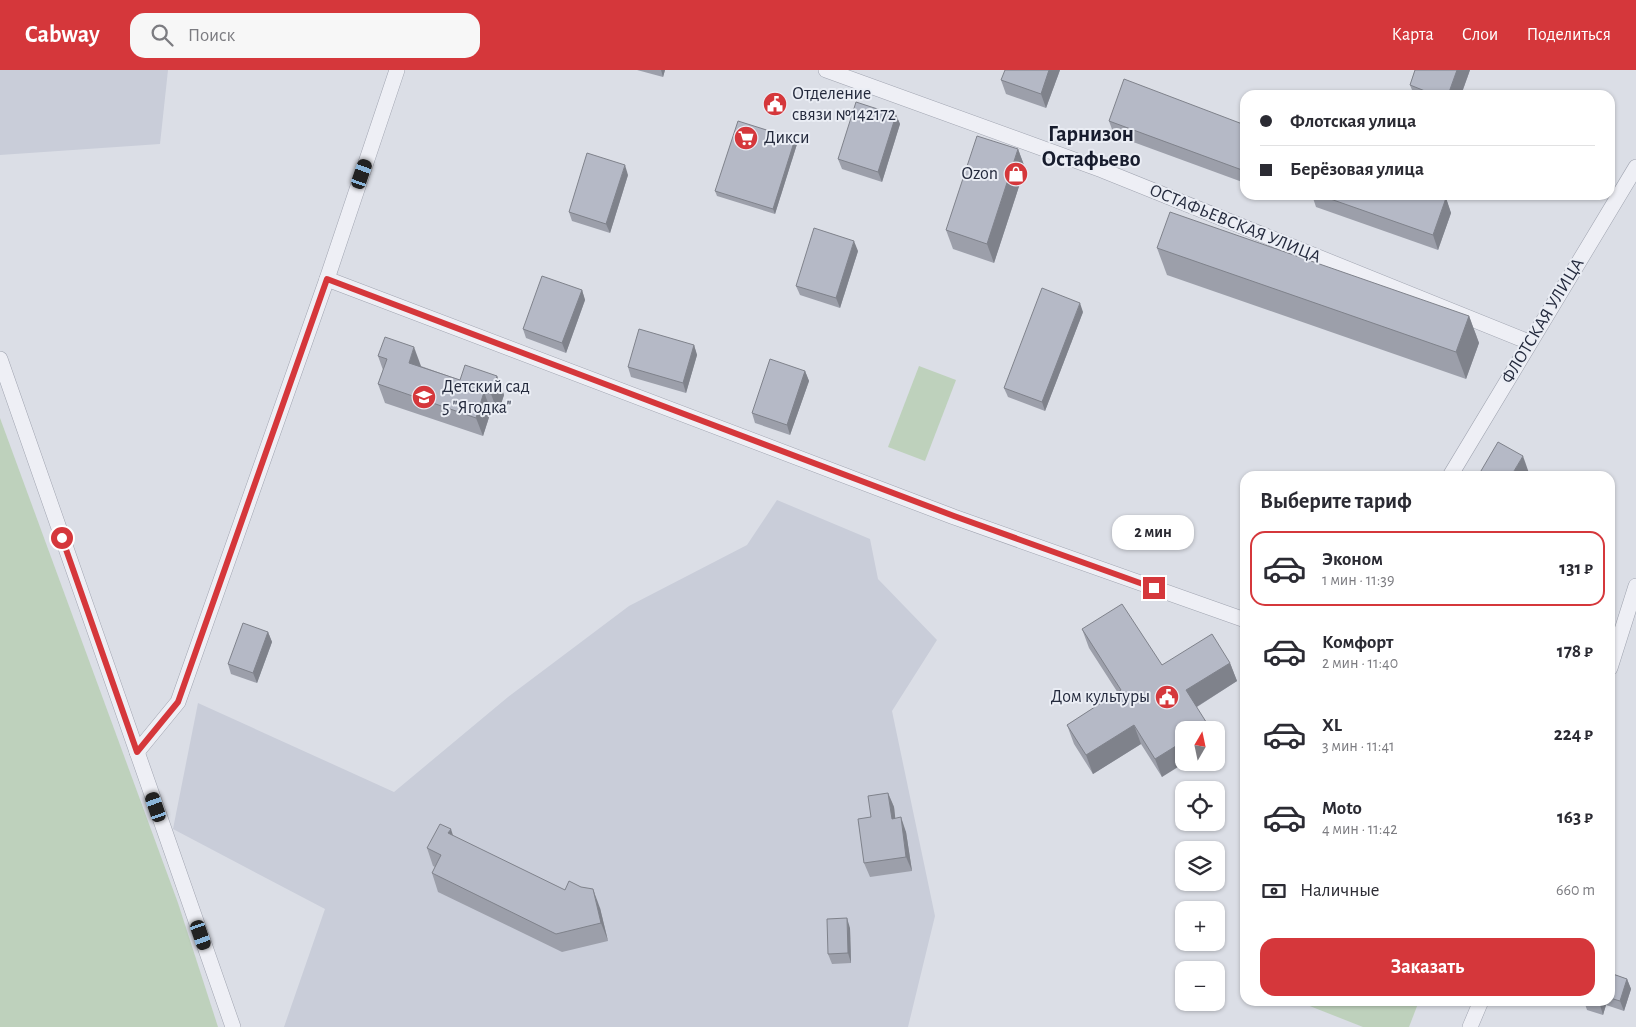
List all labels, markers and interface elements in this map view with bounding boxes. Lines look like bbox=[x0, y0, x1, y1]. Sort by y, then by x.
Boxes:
search box bbox=[130, 13, 480, 58]
icon: search bbox=[148, 21, 176, 49]
text: Cabway bbox=[25, 23, 100, 47]
text: Поиск bbox=[188, 26, 235, 45]
text: Карта bbox=[1392, 26, 1434, 44]
text: Слои bbox=[1462, 26, 1498, 44]
text: Поделиться bbox=[1526, 26, 1611, 44]
place label: Отделение связи №142172 bbox=[792, 85, 896, 124]
public building icon: Отделение связи №142172 bbox=[762, 91, 788, 117]
text: Флотская улица bbox=[1290, 112, 1416, 131]
district label: Гарнизон Остафьево bbox=[1042, 123, 1141, 170]
supermarket icon: Дикси bbox=[733, 125, 759, 151]
place label: Дикси bbox=[764, 129, 810, 147]
car bbox=[350, 157, 373, 191]
text: Берёзовая улица bbox=[1290, 160, 1424, 179]
shop icon: Ozon bbox=[1003, 161, 1029, 187]
place label: Ozon bbox=[961, 165, 998, 183]
street label: ОСТАФЬЕВСКАЯ УЛИЦА bbox=[1147, 181, 1324, 267]
street label: ФЛОТСКАЯ УЛИЦА bbox=[1498, 255, 1588, 387]
place label: Детский сад 5 "Ягодка" bbox=[442, 378, 530, 417]
school or university icon: Детский сад 5 "Ягодка" bbox=[411, 384, 437, 410]
text: Выберите тариф bbox=[1260, 490, 1412, 512]
callout: 2 мин bbox=[1113, 516, 1195, 550]
text: 2 мин bbox=[1134, 524, 1172, 540]
route start bbox=[51, 527, 73, 549]
icon: car bbox=[1262, 546, 1307, 591]
text: Эконом bbox=[1322, 550, 1383, 569]
text: 131 ₽ bbox=[1559, 559, 1593, 578]
text: 1 мин · 11:39 bbox=[1322, 572, 1394, 588]
route end bbox=[1143, 577, 1165, 599]
icon: car bbox=[1262, 629, 1307, 674]
text: Комфорт bbox=[1322, 633, 1393, 652]
text: 178 ₽ bbox=[1557, 642, 1593, 661]
text: 2 мин · 11:40 bbox=[1322, 655, 1398, 671]
public building icon: Дом культуры bbox=[1154, 684, 1180, 710]
place label: Дом культуры bbox=[1051, 688, 1150, 706]
icon: car bbox=[1262, 712, 1307, 757]
text: XL bbox=[1322, 716, 1342, 735]
north arrow bbox=[1175, 721, 1225, 771]
map controls bbox=[1175, 721, 1225, 1011]
text: 224 ₽ bbox=[1554, 725, 1593, 744]
text: 3 мин · 11:41 bbox=[1322, 738, 1395, 754]
button: locate bbox=[1175, 781, 1225, 831]
car bbox=[144, 790, 167, 824]
icon: car bbox=[1262, 795, 1307, 840]
text: Moto bbox=[1322, 799, 1362, 818]
text: 163 ₽ bbox=[1557, 808, 1593, 827]
text: 4 мин · 11:42 bbox=[1322, 821, 1398, 837]
button: layers bbox=[1175, 841, 1225, 891]
icon: cash bbox=[1260, 877, 1288, 905]
text: Наличные bbox=[1300, 881, 1380, 900]
text: 660 m bbox=[1556, 882, 1595, 898]
button: + bbox=[1175, 901, 1225, 951]
car bbox=[189, 918, 212, 952]
button: Заказать bbox=[1260, 938, 1595, 996]
button: − bbox=[1175, 961, 1225, 1011]

